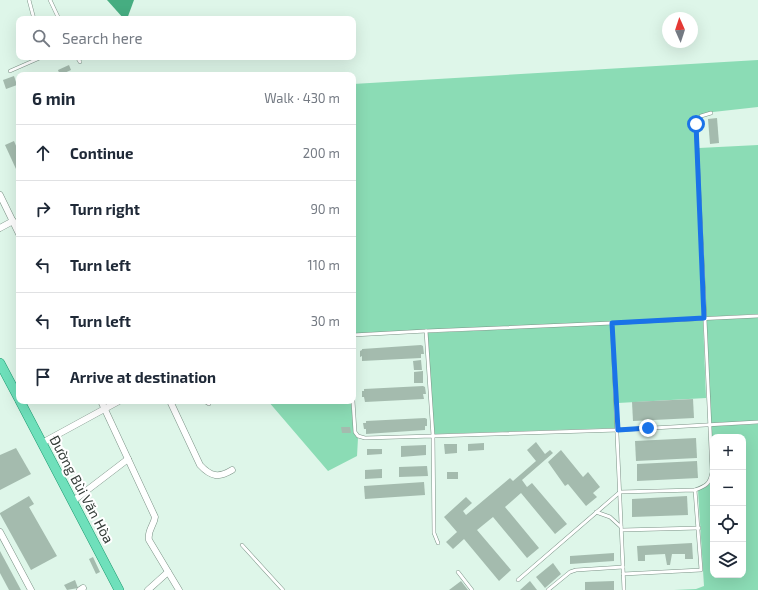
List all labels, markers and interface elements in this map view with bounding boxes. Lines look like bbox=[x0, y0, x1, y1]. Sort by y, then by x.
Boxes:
north arrow bbox=[662, 12, 698, 48]
search box bbox=[16, 16, 356, 60]
icon: search bbox=[30, 27, 52, 49]
text: Search here bbox=[62, 29, 143, 47]
text: 6 min bbox=[32, 88, 76, 108]
text: Walk · 430 m bbox=[264, 90, 340, 106]
route start bbox=[687, 115, 705, 133]
icon: ahead bbox=[32, 142, 54, 164]
text: Continue bbox=[70, 144, 133, 162]
text: 200 m bbox=[303, 145, 340, 161]
icon: right bbox=[32, 198, 54, 220]
text: Turn right bbox=[70, 200, 140, 218]
text: 90 m bbox=[310, 201, 340, 217]
icon: left bbox=[32, 254, 54, 276]
text: Turn left bbox=[70, 256, 131, 274]
text: 110 m bbox=[308, 257, 340, 273]
icon: left bbox=[32, 310, 54, 332]
text: Turn left bbox=[70, 312, 131, 330]
text: 30 m bbox=[311, 313, 340, 329]
icon: arrive bbox=[32, 366, 54, 388]
text: Arrive at destination bbox=[70, 368, 216, 386]
route end bbox=[639, 419, 657, 437]
street label: Đường Bùi Văn Hòa bbox=[46, 432, 118, 546]
map controls bbox=[710, 434, 746, 578]
button: + bbox=[710, 434, 746, 470]
button: − bbox=[710, 470, 746, 506]
button: locate bbox=[710, 506, 746, 542]
button: layers bbox=[710, 542, 746, 578]

